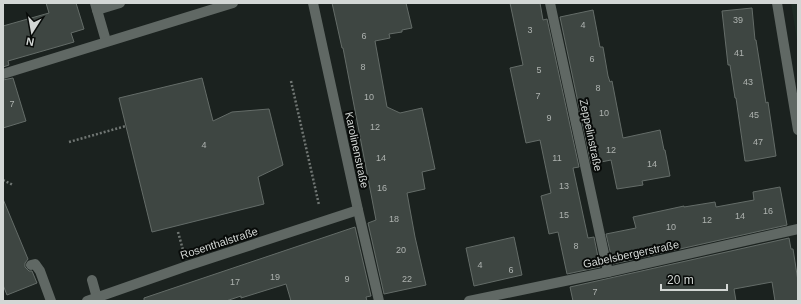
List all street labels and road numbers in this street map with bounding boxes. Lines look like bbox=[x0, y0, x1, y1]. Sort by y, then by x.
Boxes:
street label: Zeppelinstraße bbox=[578, 98, 604, 172]
street label: Karolinenstraße bbox=[343, 111, 371, 189]
street label: Rosenthalstraße bbox=[179, 225, 259, 261]
street label: Gabelsbergerstraße bbox=[582, 238, 680, 270]

